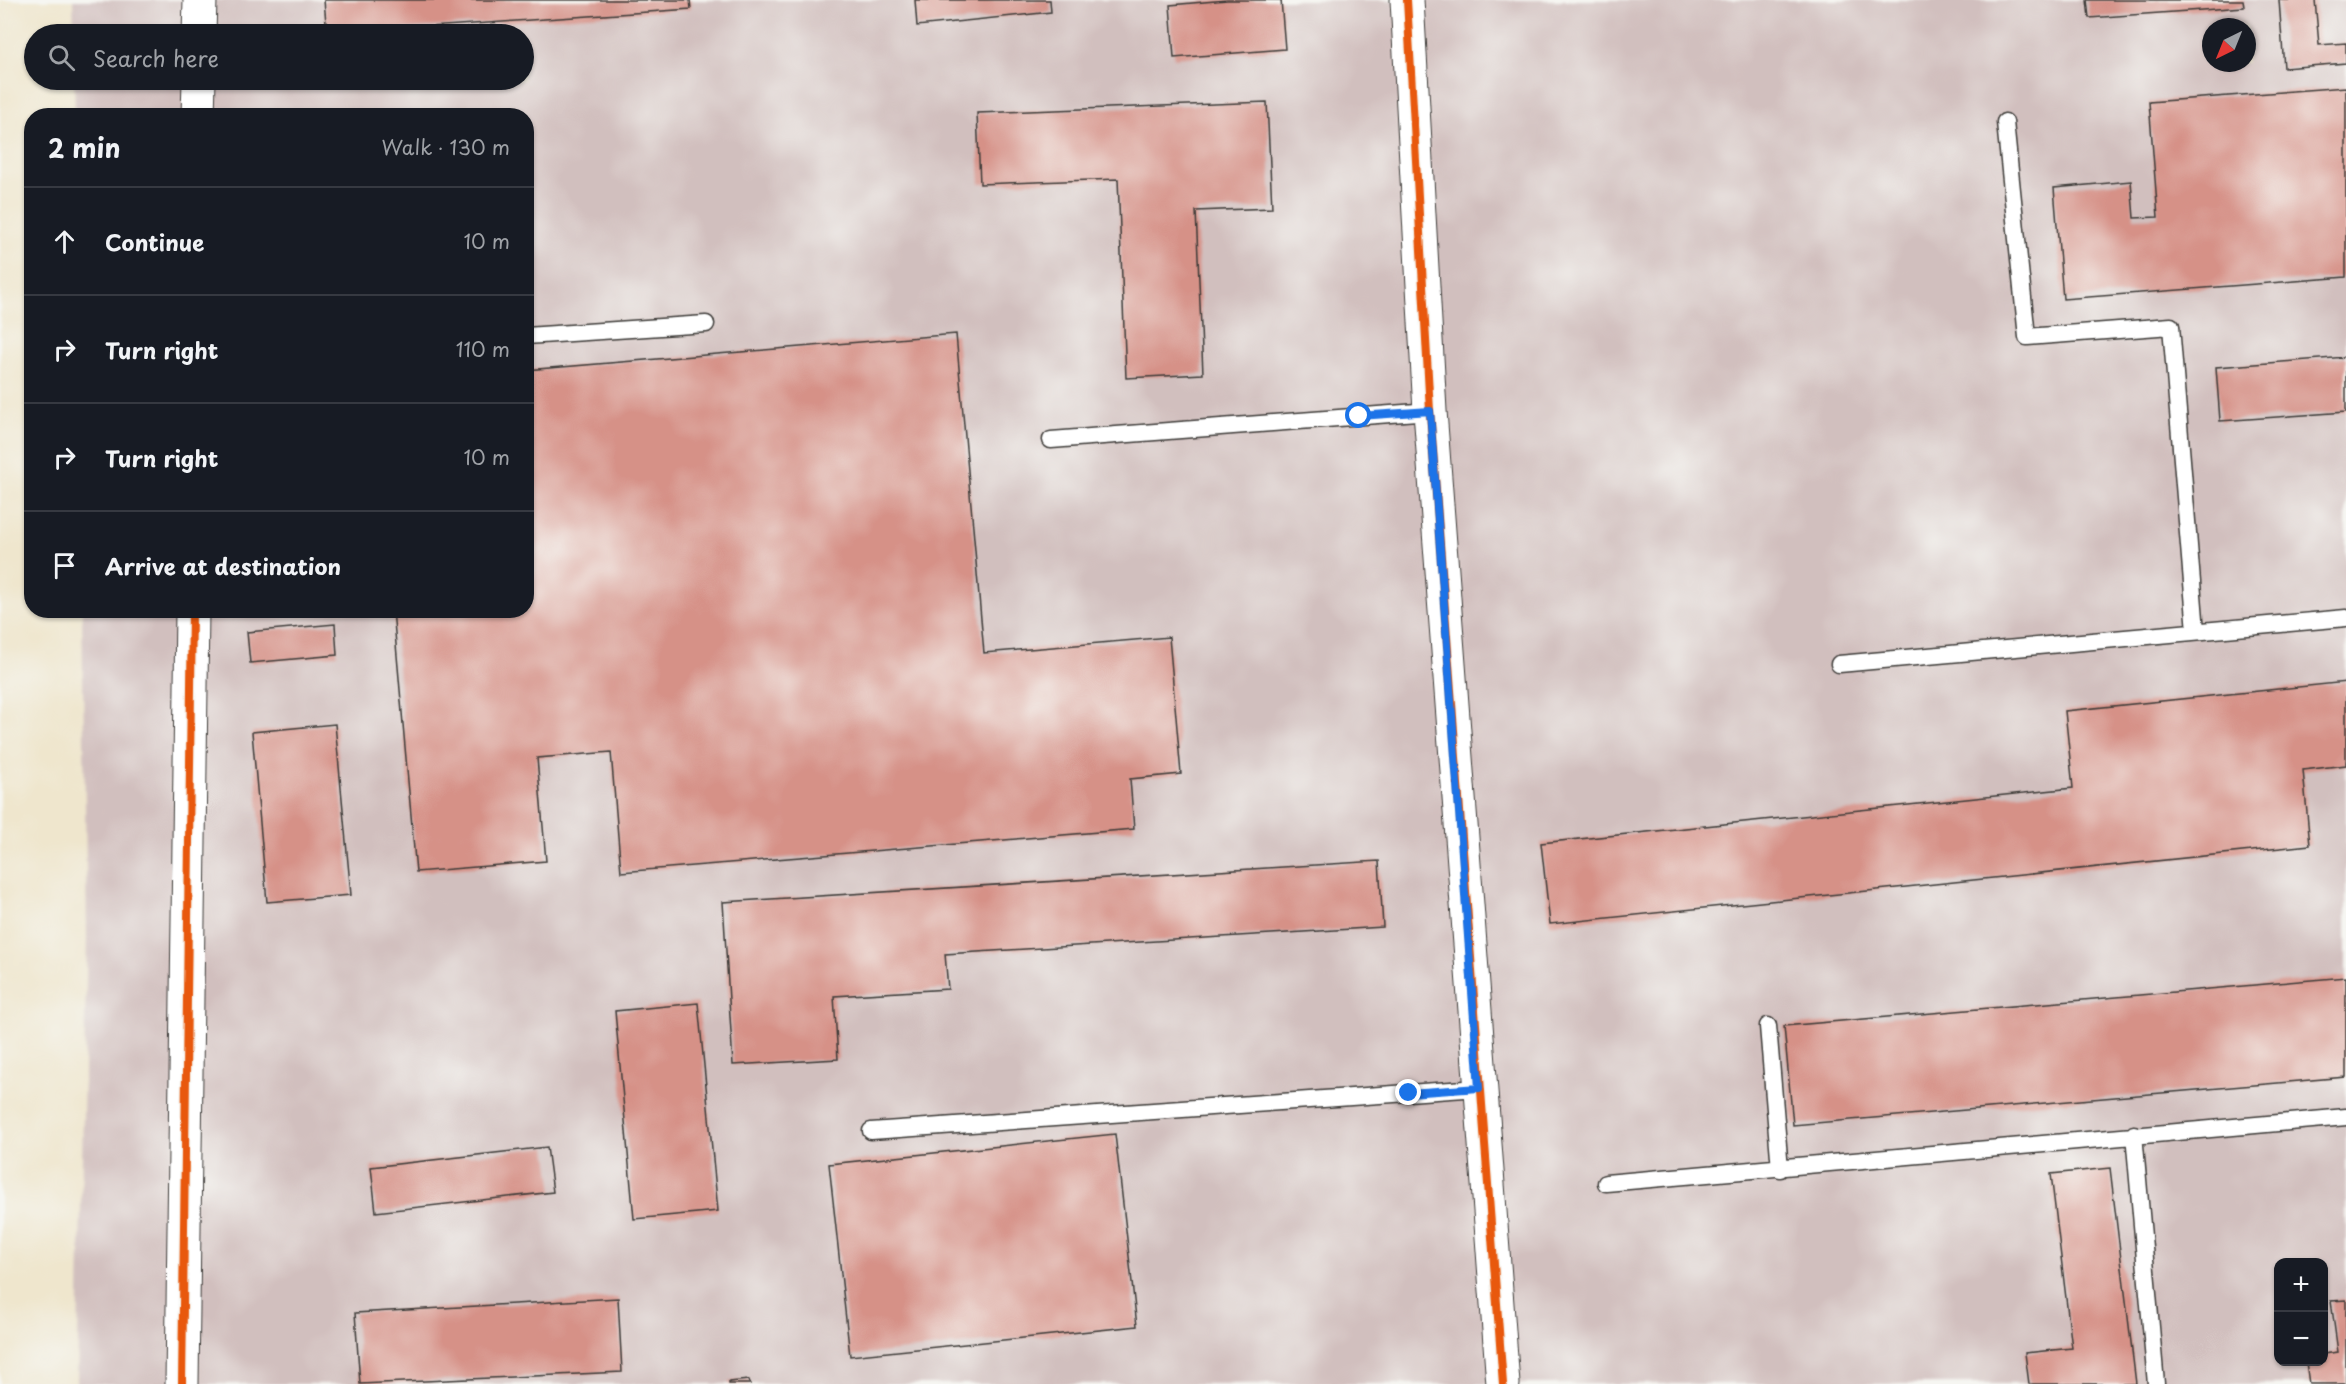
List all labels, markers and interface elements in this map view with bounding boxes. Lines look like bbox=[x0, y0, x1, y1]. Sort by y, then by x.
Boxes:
north arrow bbox=[2202, 18, 2256, 72]
search box bbox=[24, 24, 534, 90]
icon: search bbox=[45, 41, 78, 74]
text: Search here bbox=[93, 41, 219, 74]
text: 2 min bbox=[48, 128, 121, 167]
text: Walk · 130 m bbox=[382, 132, 510, 162]
icon: ahead bbox=[48, 225, 81, 258]
text: Continue bbox=[105, 225, 204, 258]
text: 10 m bbox=[463, 226, 510, 256]
icon: right bbox=[48, 333, 81, 366]
text: Turn right bbox=[105, 333, 218, 366]
text: 110 m bbox=[456, 334, 510, 364]
route start bbox=[1345, 402, 1371, 428]
icon: right bbox=[48, 441, 81, 474]
text: Turn right bbox=[105, 441, 218, 474]
text: 10 m bbox=[463, 442, 510, 472]
icon: arrive bbox=[48, 549, 81, 582]
text: Arrive at destination bbox=[105, 549, 341, 582]
route end bbox=[1395, 1079, 1421, 1105]
map controls bbox=[2274, 1258, 2328, 1366]
button: + bbox=[2274, 1258, 2328, 1312]
button: − bbox=[2274, 1312, 2328, 1366]

